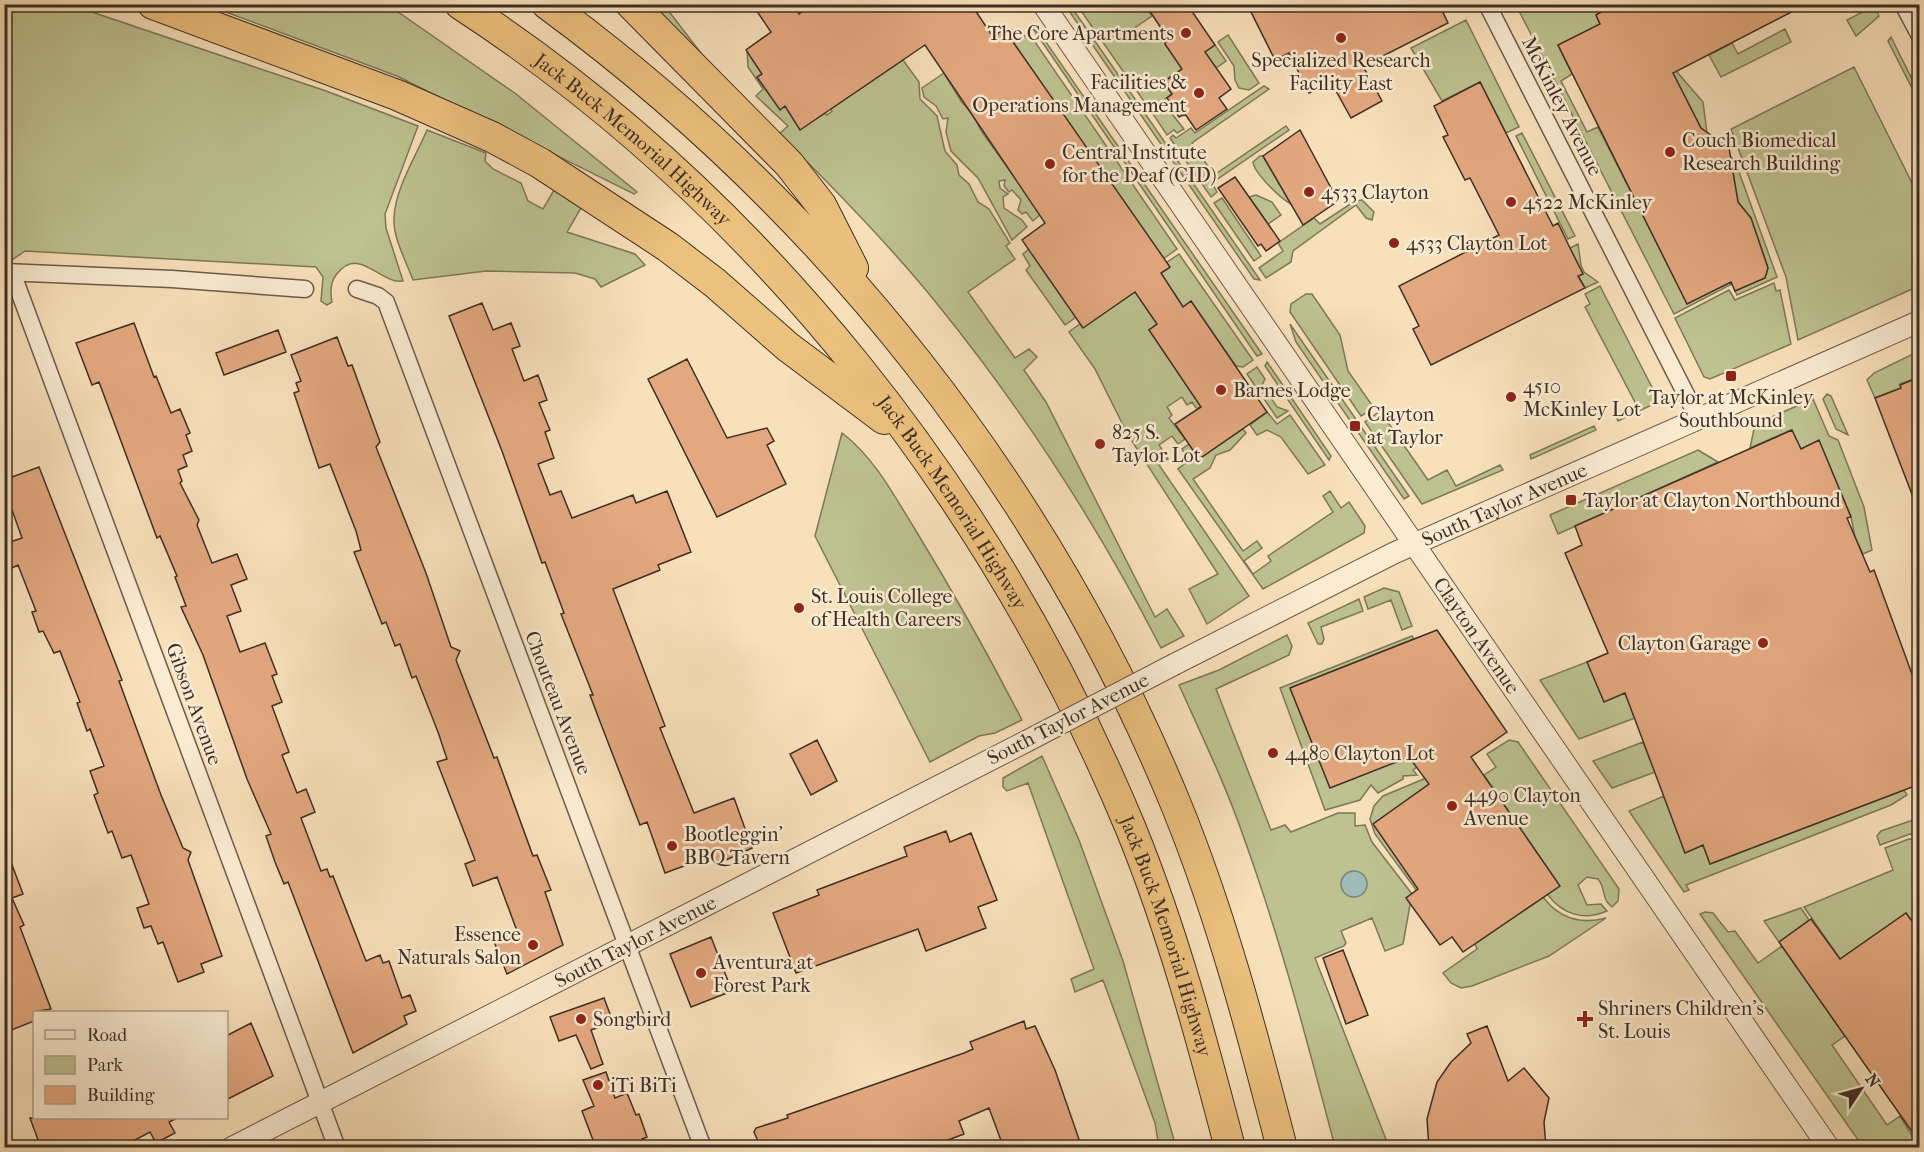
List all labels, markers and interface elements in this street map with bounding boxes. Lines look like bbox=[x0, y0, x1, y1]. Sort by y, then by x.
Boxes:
place label: The Core Apartments bbox=[988, 22, 1174, 45]
marker: The Core Apartments bbox=[1179, 26, 1193, 40]
marker: Specialized Research Facility East bbox=[1334, 31, 1348, 45]
street label: McKinley Avenue bbox=[1517, 32, 1607, 180]
street label: Jack Buck Memorial Highway bbox=[528, 47, 737, 231]
place label: Specialized Research Facility East bbox=[1251, 49, 1432, 95]
place label: Facilities & Operations Management bbox=[972, 71, 1187, 117]
marker: Facilities & Operations Management bbox=[1192, 86, 1206, 100]
place label: Couch Biomedical Research Building bbox=[1682, 129, 1840, 175]
place label: Central Institute for the Deaf (CID) bbox=[1062, 141, 1216, 187]
marker: Couch Biomedical Research Building bbox=[1663, 145, 1677, 159]
marker: Central Institute for the Deaf (CID) bbox=[1043, 157, 1057, 171]
place label: 4533 Clayton bbox=[1321, 181, 1429, 204]
marker: 4533 Clayton bbox=[1302, 185, 1316, 199]
place label: 4522 McKinley bbox=[1523, 191, 1654, 214]
marker: 4522 McKinley bbox=[1504, 195, 1518, 209]
place label: 4533 Clayton Lot bbox=[1406, 232, 1548, 255]
marker: 4533 Clayton Lot bbox=[1387, 236, 1401, 250]
marker: Taylor at McKinley Southbound bbox=[1724, 369, 1738, 383]
place label: 4510 McKinley Lot bbox=[1523, 375, 1641, 421]
place label: Barnes Lodge bbox=[1233, 379, 1351, 402]
marker: Barnes Lodge bbox=[1214, 383, 1228, 397]
place label: Taylor at McKinley Southbound bbox=[1649, 386, 1815, 432]
street label: Jack Buck Memorial Highway bbox=[871, 389, 1033, 615]
marker: 4510 McKinley Lot bbox=[1504, 390, 1518, 404]
place label: Clayton at Taylor bbox=[1367, 403, 1443, 449]
marker: Clayton at Taylor bbox=[1348, 419, 1362, 433]
place label: 825 S. Taylor Lot bbox=[1112, 421, 1201, 467]
marker: 825 S. Taylor Lot bbox=[1093, 437, 1107, 451]
street label: South Taylor Avenue bbox=[1418, 458, 1591, 551]
place label: Taylor at Clayton Northbound bbox=[1583, 489, 1842, 512]
marker: Taylor at Clayton Northbound bbox=[1564, 493, 1578, 507]
street label: Clayton Avenue bbox=[1429, 573, 1525, 698]
place label: St. Louis College of Health Careers bbox=[811, 585, 961, 631]
marker: St. Louis College of Health Careers bbox=[792, 601, 806, 615]
street label: Chouteau Avenue bbox=[520, 628, 596, 778]
place label: Clayton Garage bbox=[1618, 632, 1751, 655]
marker: Clayton Garage bbox=[1756, 636, 1770, 650]
street label: Gibson Avenue bbox=[161, 640, 227, 768]
street label: South Taylor Avenue bbox=[983, 668, 1153, 770]
place label: 4480 Clayton Lot bbox=[1285, 742, 1435, 765]
marker: 4480 Clayton Lot bbox=[1266, 746, 1280, 760]
place label: 4490 Clayton Avenue bbox=[1463, 784, 1581, 830]
marker: 4490 Clayton Avenue bbox=[1445, 799, 1459, 813]
street label: Jack Buck Memorial Highway bbox=[1114, 810, 1217, 1060]
place label: Bootleggin' BBQ Tavern bbox=[684, 823, 790, 869]
marker: Bootleggin' BBQ Tavern bbox=[665, 839, 679, 853]
street label: South Taylor Avenue bbox=[551, 890, 720, 992]
place label: Essence Naturals Salon bbox=[397, 923, 521, 969]
marker: Essence Naturals Salon bbox=[526, 938, 540, 952]
place label: Aventura at Forest Park bbox=[712, 951, 813, 997]
marker: Aventura at Forest Park bbox=[694, 966, 708, 980]
place label: Shriners Children's St. Louis bbox=[1598, 997, 1764, 1043]
place label: Songbird bbox=[593, 1008, 672, 1031]
marker: Shriners Children's St. Louis bbox=[1576, 1010, 1594, 1028]
legend bbox=[33, 1011, 228, 1119]
marker: Songbird bbox=[574, 1012, 588, 1026]
text: Road bbox=[87, 1025, 127, 1046]
text: Park bbox=[87, 1055, 124, 1076]
north arrow bbox=[1831, 1059, 1891, 1119]
text: N bbox=[1861, 1070, 1884, 1092]
place label: iTi BiTi bbox=[610, 1074, 677, 1097]
marker: iTi BiTi bbox=[591, 1078, 605, 1092]
text: Building bbox=[87, 1085, 155, 1106]

